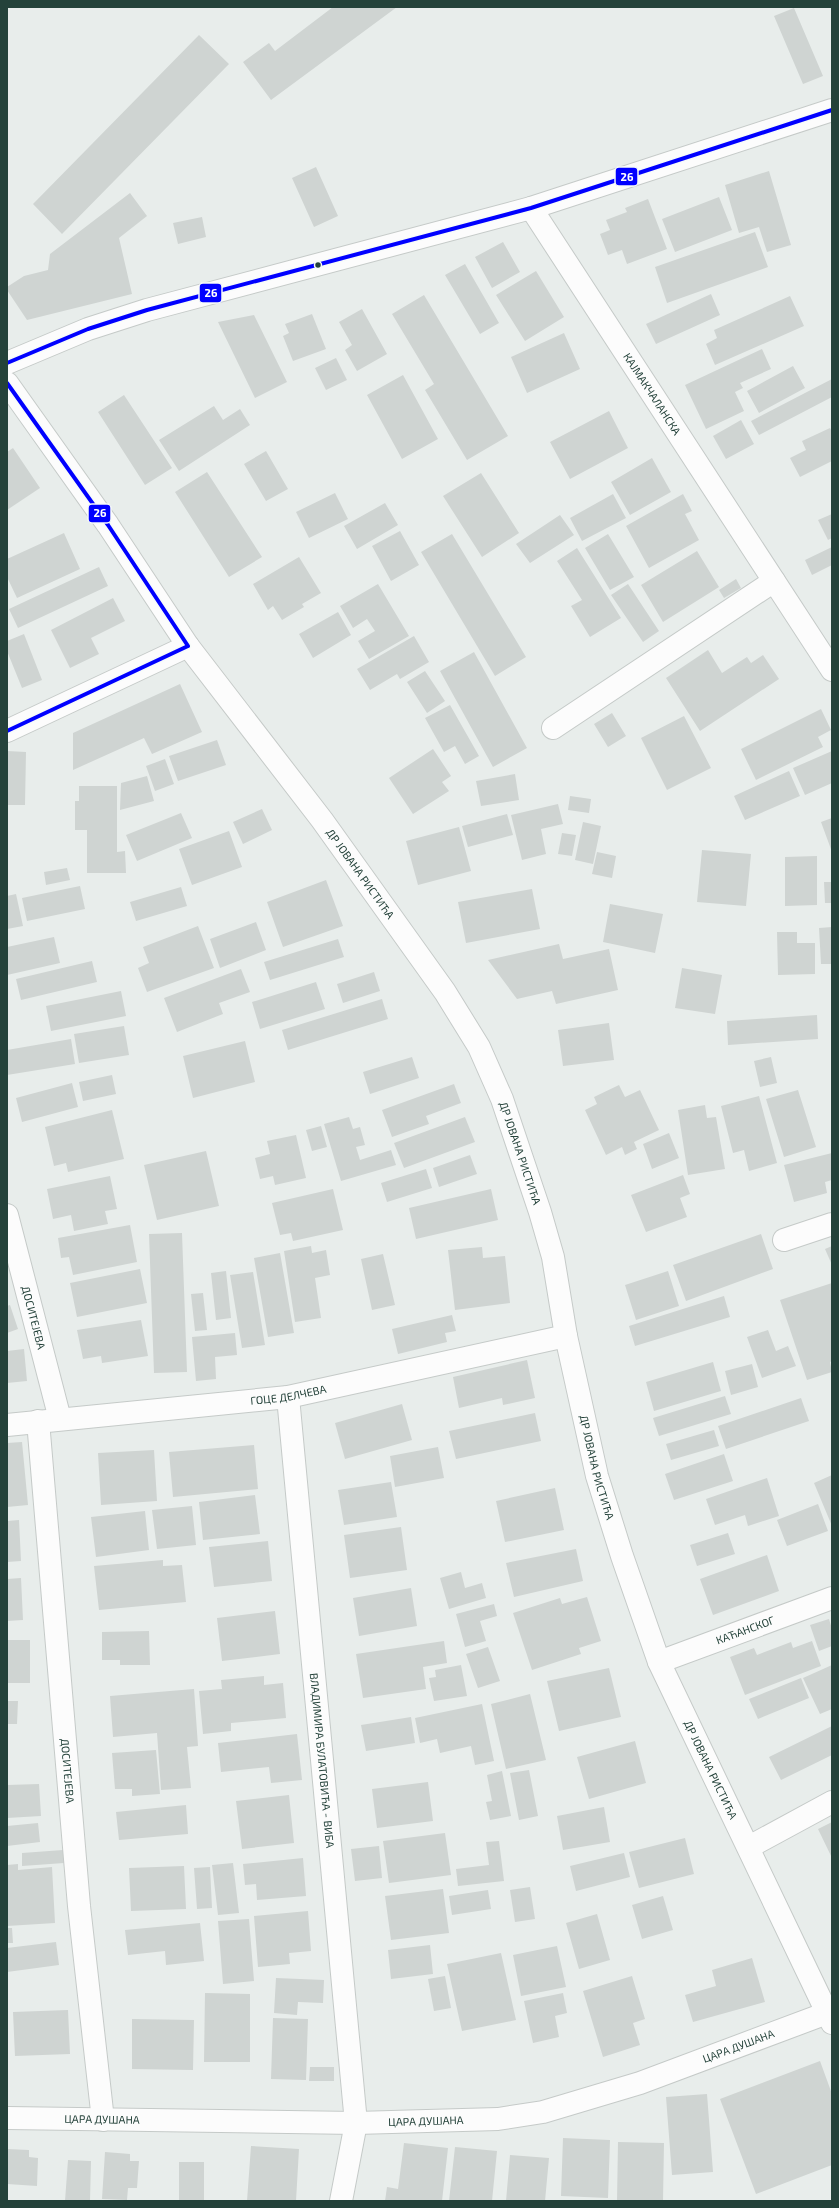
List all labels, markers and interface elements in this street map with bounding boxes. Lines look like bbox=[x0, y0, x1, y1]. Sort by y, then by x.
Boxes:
line badge: 26 bbox=[615, 167, 638, 186]
text: 26 bbox=[621, 170, 634, 183]
unlabelled marker bbox=[313, 260, 323, 270]
line badge: 26 bbox=[199, 283, 222, 303]
text: 26 bbox=[205, 286, 218, 299]
street label: КАЈМАКЧАЛАНСКА bbox=[621, 350, 684, 437]
line badge: 26 bbox=[88, 504, 111, 523]
text: 26 bbox=[94, 506, 107, 519]
street label: ДР ЈОВАНА РИСТИЋА bbox=[324, 826, 398, 921]
street label: ДР ЈОВАНА РИСТИЋА bbox=[497, 1100, 544, 1206]
street label: ДОСИТЕЈЕВА bbox=[20, 1284, 49, 1351]
street label: ГОЦЕ ДЕЛЧЕВА bbox=[250, 1382, 328, 1407]
street label: ДР ЈОВАНА РИСТИЋА bbox=[578, 1414, 617, 1521]
street label: КАЋАНСКОГ bbox=[714, 1613, 776, 1646]
street label: ВЛАДИМИРА БУЛАТОВИЋА - ВИБА bbox=[308, 1672, 337, 1849]
street label: ДР ЈОВАНА РИСТИЋА bbox=[682, 1718, 740, 1821]
street label: ДОСИТЕЈЕВА bbox=[59, 1738, 77, 1804]
street label: ЦАРА ДУШАНА bbox=[701, 2026, 776, 2065]
street label: ЦАРА ДУШАНА bbox=[64, 2112, 140, 2126]
street label: ЦАРА ДУШАНА bbox=[388, 2113, 464, 2128]

